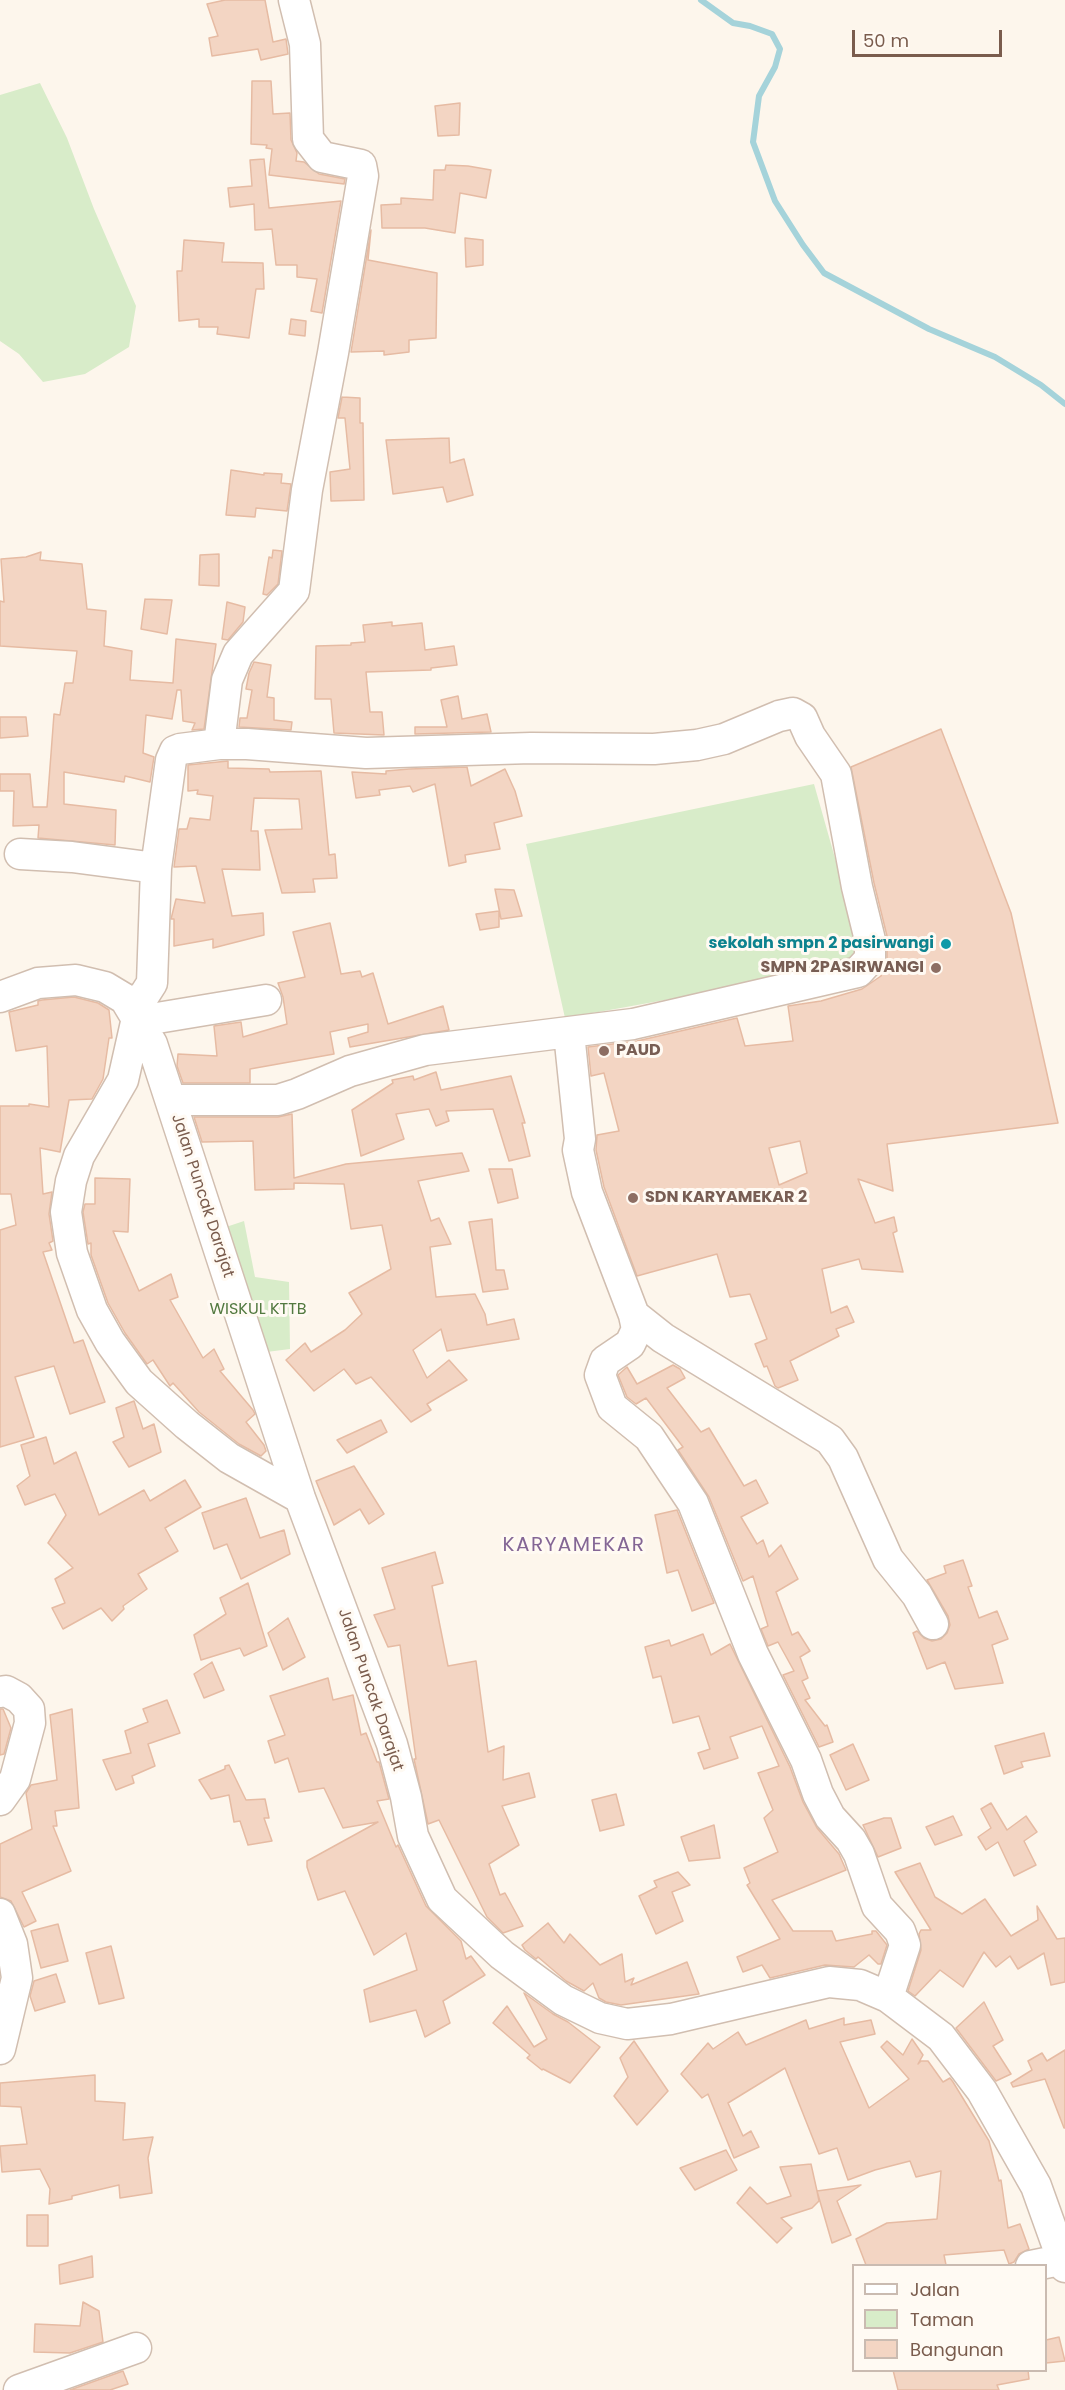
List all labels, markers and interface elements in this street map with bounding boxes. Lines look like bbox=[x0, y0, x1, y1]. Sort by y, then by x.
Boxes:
scale bar bbox=[855, 18, 1005, 56]
text: 50 m bbox=[863, 28, 909, 53]
place label: sekolah smpn 2 pasirwangi bbox=[709, 934, 934, 954]
marker: sekolah smpn 2 pasirwangi bbox=[939, 937, 953, 951]
place label: SMPN 2PASIRWANGI bbox=[761, 958, 924, 978]
marker: SMPN 2PASIRWANGI bbox=[929, 961, 943, 975]
place label: PAUD bbox=[616, 1041, 661, 1061]
marker: PAUD bbox=[597, 1044, 611, 1058]
street label: Jalan Puncak Darajat bbox=[166, 1112, 238, 1280]
place label: SDN KARYAMEKAR 2 bbox=[645, 1188, 807, 1208]
marker: SDN KARYAMEKAR 2 bbox=[626, 1191, 640, 1205]
park label: WISKUL KTTB bbox=[209, 1300, 307, 1320]
district label: KARYAMEKAR bbox=[503, 1534, 645, 1558]
street label: Jalan Puncak Darajat bbox=[333, 1606, 407, 1774]
legend bbox=[852, 2264, 1047, 2372]
text: Jalan bbox=[910, 2277, 960, 2302]
text: Taman bbox=[910, 2307, 974, 2332]
text: Bangunan bbox=[910, 2337, 1004, 2362]

